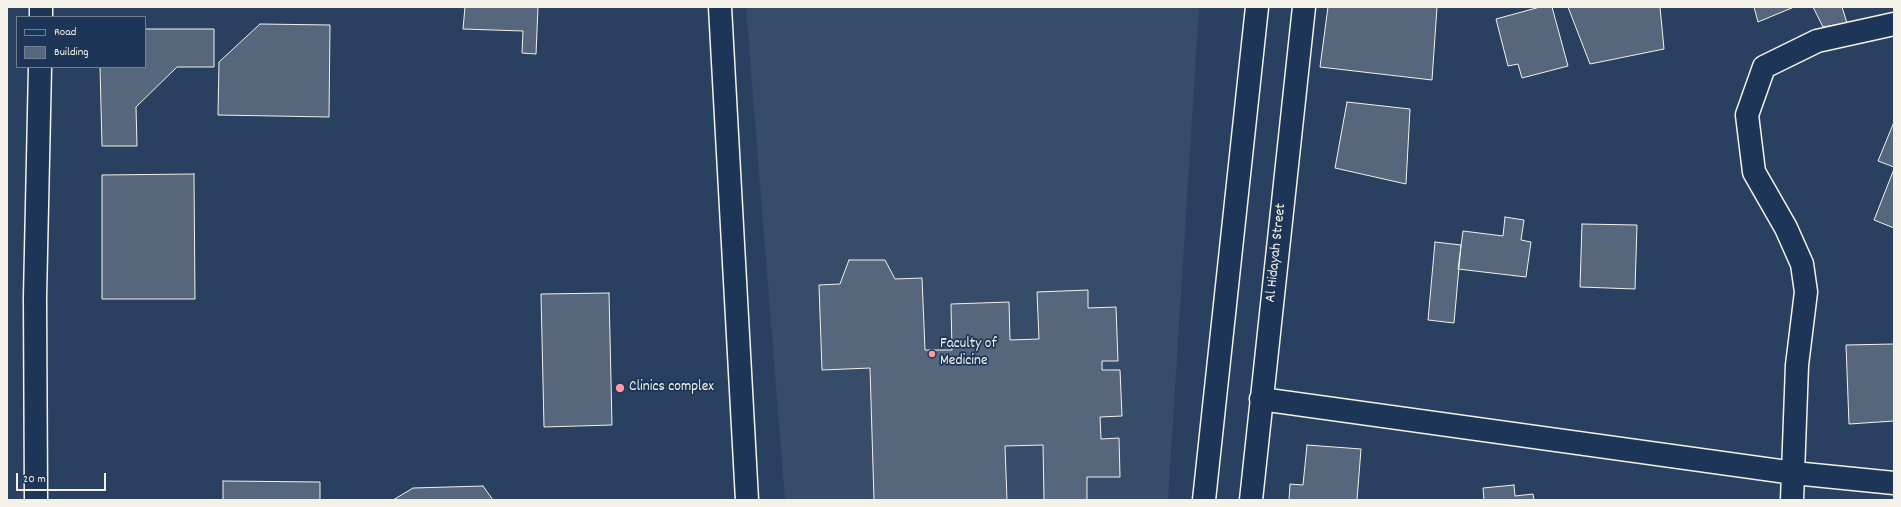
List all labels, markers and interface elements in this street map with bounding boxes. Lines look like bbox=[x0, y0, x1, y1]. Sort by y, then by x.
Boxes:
legend bbox=[16, 16, 146, 68]
text: Road bbox=[54, 24, 76, 41]
text: Building bbox=[54, 44, 89, 61]
street label: Al Hidayah Street bbox=[1263, 203, 1291, 303]
place label: Faculty of Medicine bbox=[940, 336, 997, 371]
marker: Faculty of Medicine bbox=[927, 349, 937, 359]
place label: Clinics complex bbox=[629, 379, 714, 397]
marker: Clinics complex bbox=[614, 382, 626, 394]
scale bar bbox=[18, 465, 108, 491]
text: 20 m bbox=[23, 471, 46, 488]

